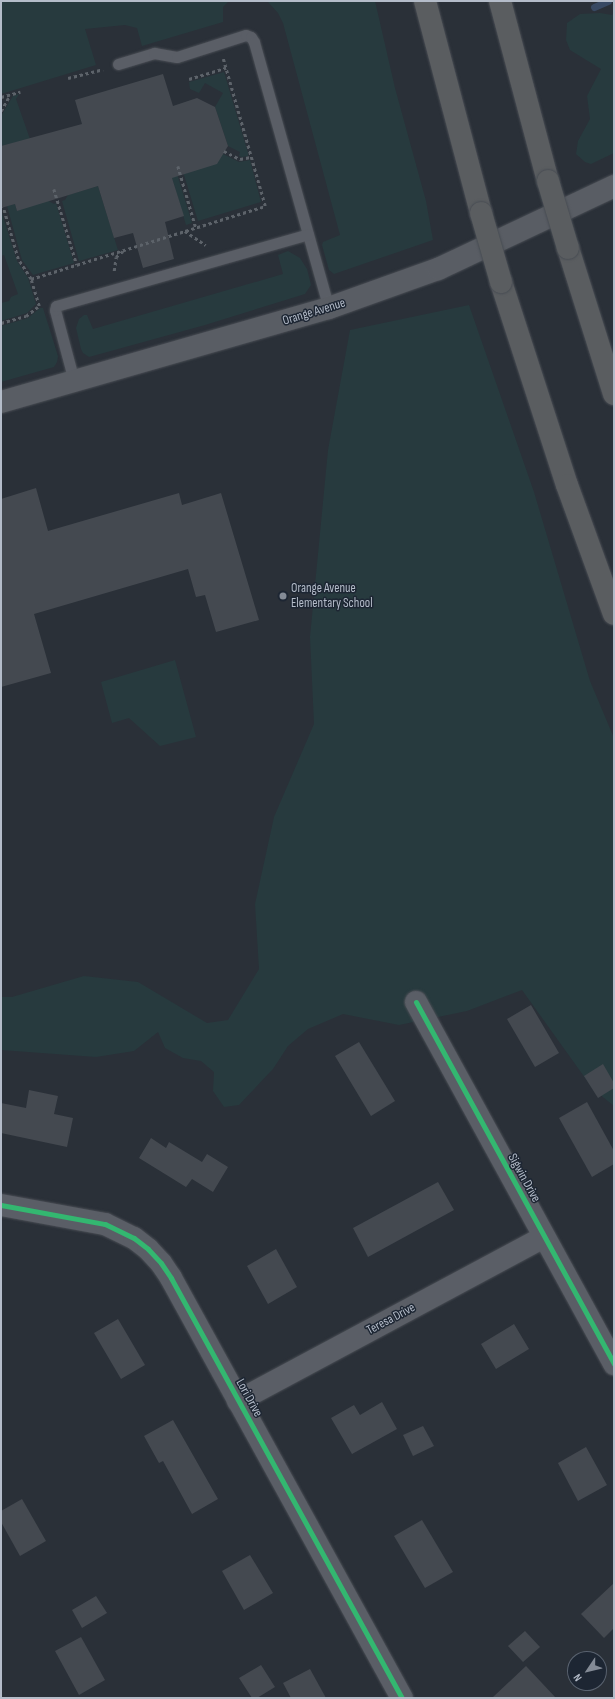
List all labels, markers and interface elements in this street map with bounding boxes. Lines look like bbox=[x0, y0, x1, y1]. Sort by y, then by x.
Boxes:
street label: Orange Avenue bbox=[281, 295, 347, 329]
place label: Orange Avenue Elementary School bbox=[291, 581, 373, 612]
marker: Orange Avenue Elementary School bbox=[278, 591, 288, 601]
street label: Sigwin Drive bbox=[504, 1151, 544, 1205]
street label: Teresa Drive bbox=[364, 1300, 418, 1338]
street label: Lori Drive bbox=[232, 1376, 266, 1420]
north arrow bbox=[567, 1651, 607, 1691]
text: N bbox=[571, 1671, 585, 1684]

